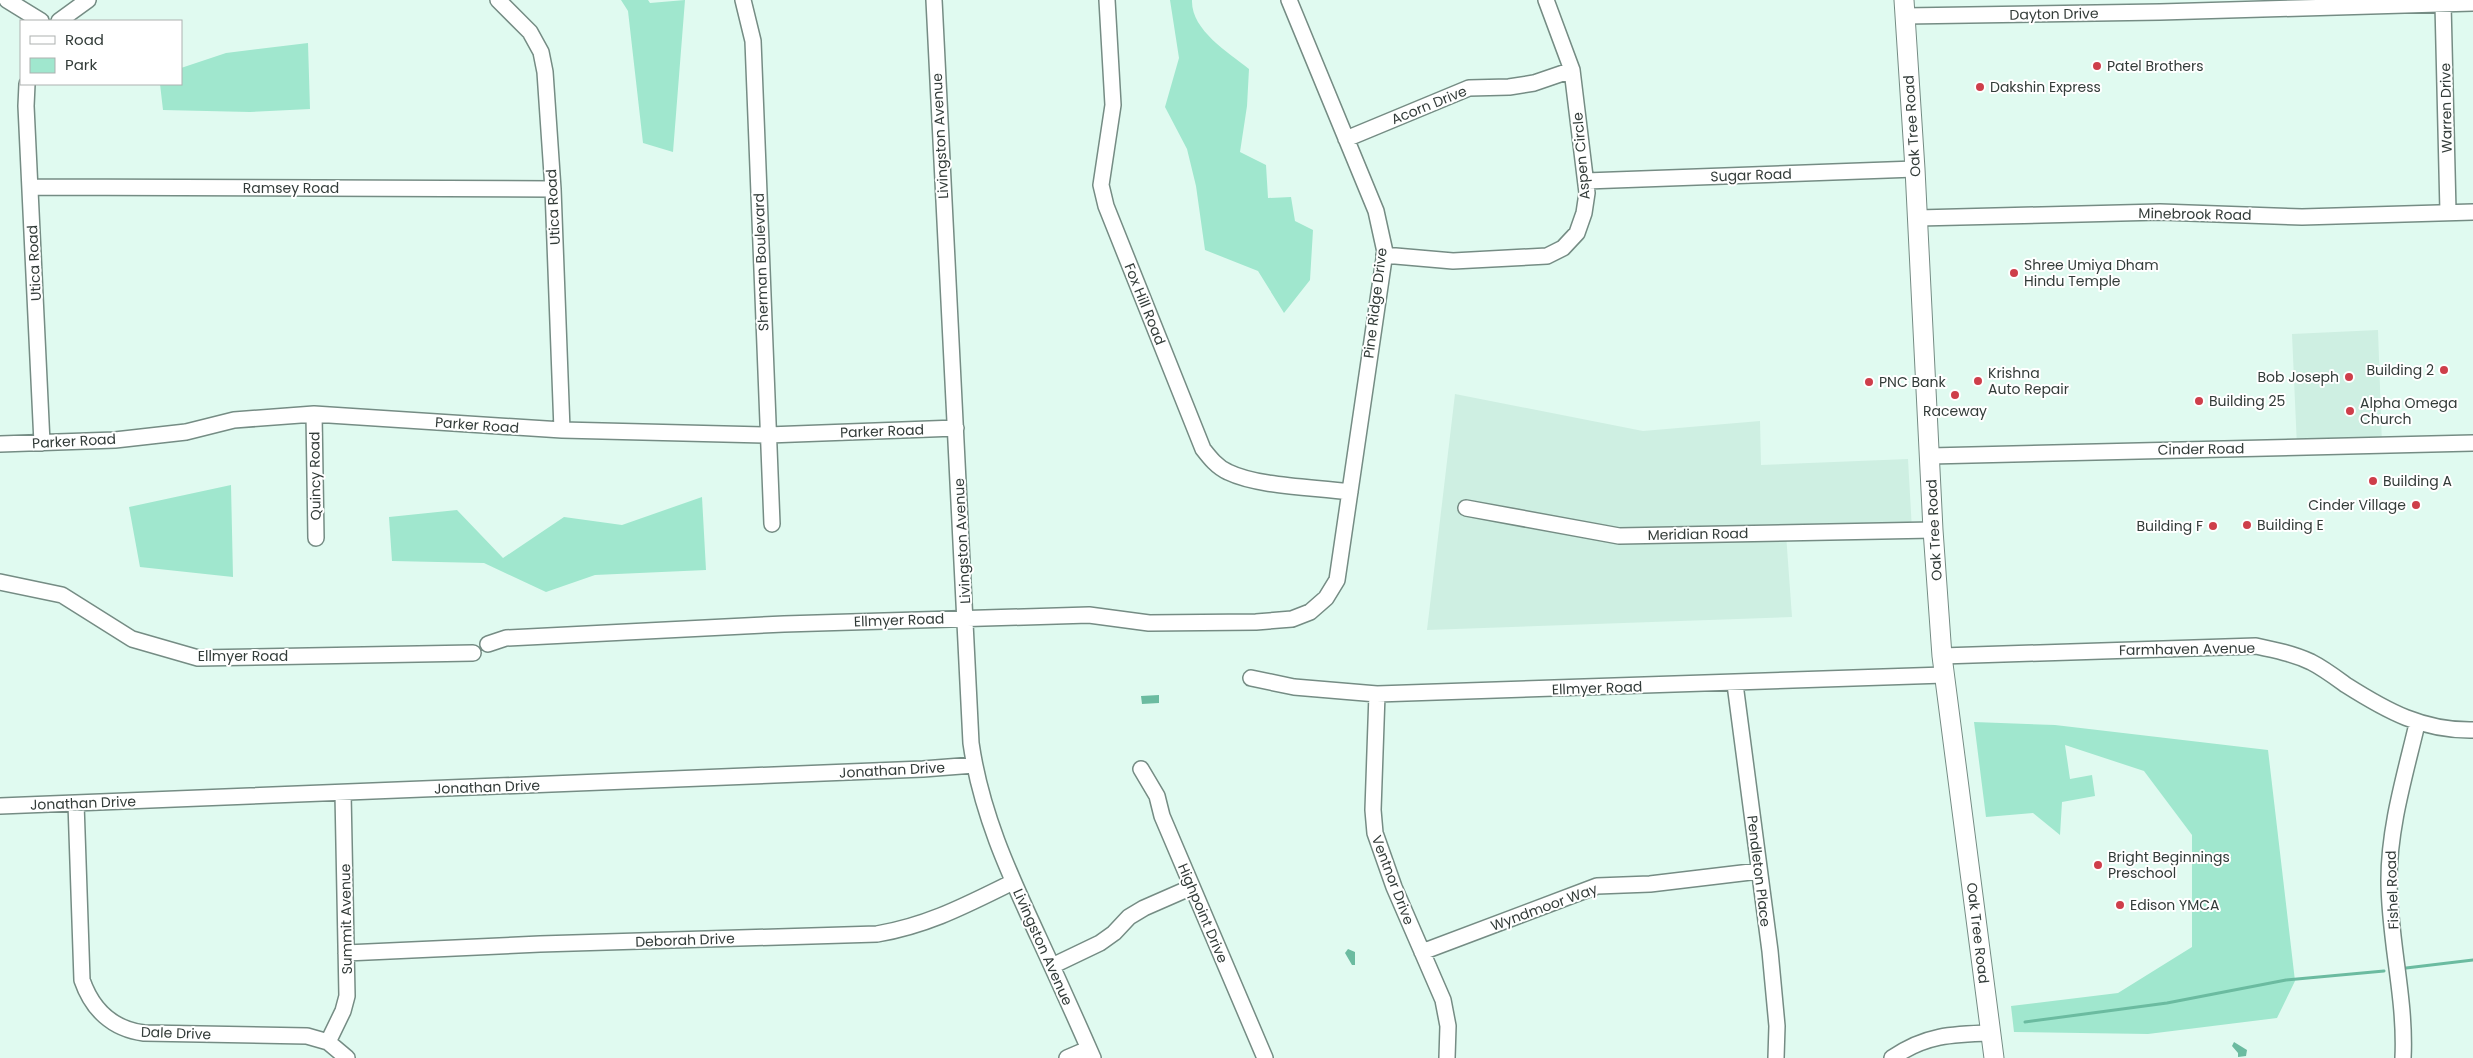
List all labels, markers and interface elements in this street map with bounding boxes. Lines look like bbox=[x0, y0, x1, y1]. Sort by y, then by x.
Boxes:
street label: Dayton Drive bbox=[2009, 3, 2099, 25]
legend bbox=[20, 20, 182, 85]
text: Road bbox=[65, 29, 104, 50]
text: Park bbox=[65, 54, 97, 75]
place label: Patel Brothers bbox=[2107, 56, 2204, 76]
marker: Patel Brothers bbox=[2091, 60, 2103, 72]
street label: Warren Drive bbox=[2435, 62, 2457, 153]
street label: Livingston Avenue bbox=[927, 72, 953, 199]
street label: Oak Tree Road bbox=[1898, 75, 1926, 177]
place label: Dakshin Express bbox=[1990, 77, 2101, 97]
street label: Acorn Drive bbox=[1388, 81, 1470, 129]
marker: Dakshin Express bbox=[1974, 81, 1986, 93]
street label: Aspen Circle bbox=[1567, 111, 1595, 201]
street label: Sugar Road bbox=[1710, 164, 1792, 186]
street label: Utica Road bbox=[541, 168, 565, 246]
street label: Ramsey Road bbox=[243, 178, 339, 198]
street label: Sherman Boulevard bbox=[749, 193, 773, 331]
street label: Minebrook Road bbox=[2138, 203, 2252, 225]
street label: Utica Road bbox=[22, 224, 46, 302]
street label: Pine Ridge Drive bbox=[1358, 246, 1392, 359]
place label: Shree Umiya Dham Hindu Temple bbox=[2024, 255, 2159, 291]
street label: Fox Hill Road bbox=[1120, 260, 1170, 348]
marker: Shree Umiya Dham Hindu Temple bbox=[2008, 267, 2020, 279]
place label: Building 2 bbox=[2366, 360, 2434, 380]
place label: Krishna Auto Repair bbox=[1988, 363, 2069, 399]
marker: Building 2 bbox=[2438, 364, 2450, 376]
place label: Bob Joseph bbox=[2257, 367, 2339, 387]
marker: Bob Joseph bbox=[2343, 371, 2355, 383]
place label: PNC Bank bbox=[1879, 372, 1946, 392]
marker: Krishna Auto Repair bbox=[1972, 375, 1984, 387]
marker: PNC Bank bbox=[1863, 376, 1875, 388]
marker: Raceway bbox=[1949, 389, 1961, 401]
place label: Building 25 bbox=[2209, 391, 2285, 411]
place label: Alpha Omega Church bbox=[2360, 393, 2458, 429]
marker: Building 25 bbox=[2193, 395, 2205, 407]
place label: Raceway bbox=[1923, 401, 1987, 421]
marker: Alpha Omega Church bbox=[2344, 405, 2356, 417]
street label: Parker Road bbox=[434, 412, 520, 438]
street label: Parker Road bbox=[840, 420, 924, 442]
street label: Parker Road bbox=[32, 429, 116, 453]
street label: Quincy Road bbox=[304, 431, 326, 521]
street label: Cinder Road bbox=[2157, 438, 2245, 460]
place label: Building A bbox=[2383, 471, 2452, 491]
marker: Building A bbox=[2367, 475, 2379, 487]
street label: Livingston Avenue bbox=[949, 477, 975, 604]
street label: Oak Tree Road bbox=[1921, 479, 1947, 581]
place label: Cinder Village bbox=[2308, 495, 2406, 515]
marker: Cinder Village bbox=[2410, 499, 2422, 511]
place label: Building E bbox=[2257, 515, 2324, 535]
place label: Building F bbox=[2136, 516, 2203, 536]
marker: Building E bbox=[2241, 519, 2253, 531]
marker: Building F bbox=[2207, 520, 2219, 532]
street label: Meridian Road bbox=[1647, 523, 1749, 545]
street label: Ellmyer Road bbox=[853, 608, 945, 632]
street label: Farmhaven Avenue bbox=[2119, 638, 2256, 660]
street label: Ellmyer Road bbox=[198, 646, 288, 666]
street label: Ellmyer Road bbox=[1551, 676, 1643, 700]
street label: Jonathan Drive bbox=[838, 757, 946, 783]
street label: Jonathan Drive bbox=[434, 775, 541, 799]
street label: Jonathan Drive bbox=[30, 791, 137, 815]
street label: Pendleton Place bbox=[1742, 814, 1776, 928]
street label: Ventnor Drive bbox=[1367, 832, 1419, 928]
place label: Bright Beginnings Preschool bbox=[2108, 847, 2230, 883]
street label: Fishel Road bbox=[2381, 850, 2403, 930]
marker: Bright Beginnings Preschool bbox=[2092, 859, 2104, 871]
street label: Highpoint Drive bbox=[1173, 860, 1233, 966]
street label: Summit Avenue bbox=[335, 863, 357, 975]
street label: Wyndmoor Way bbox=[1488, 878, 1600, 936]
street label: Oak Tree Road bbox=[1962, 881, 1994, 985]
street label: Livingston Avenue bbox=[1008, 885, 1078, 1009]
place label: Edison YMCA bbox=[2130, 895, 2220, 915]
marker: Edison YMCA bbox=[2114, 899, 2126, 911]
street label: Deborah Drive bbox=[635, 928, 735, 952]
street label: Dale Drive bbox=[141, 1022, 212, 1044]

